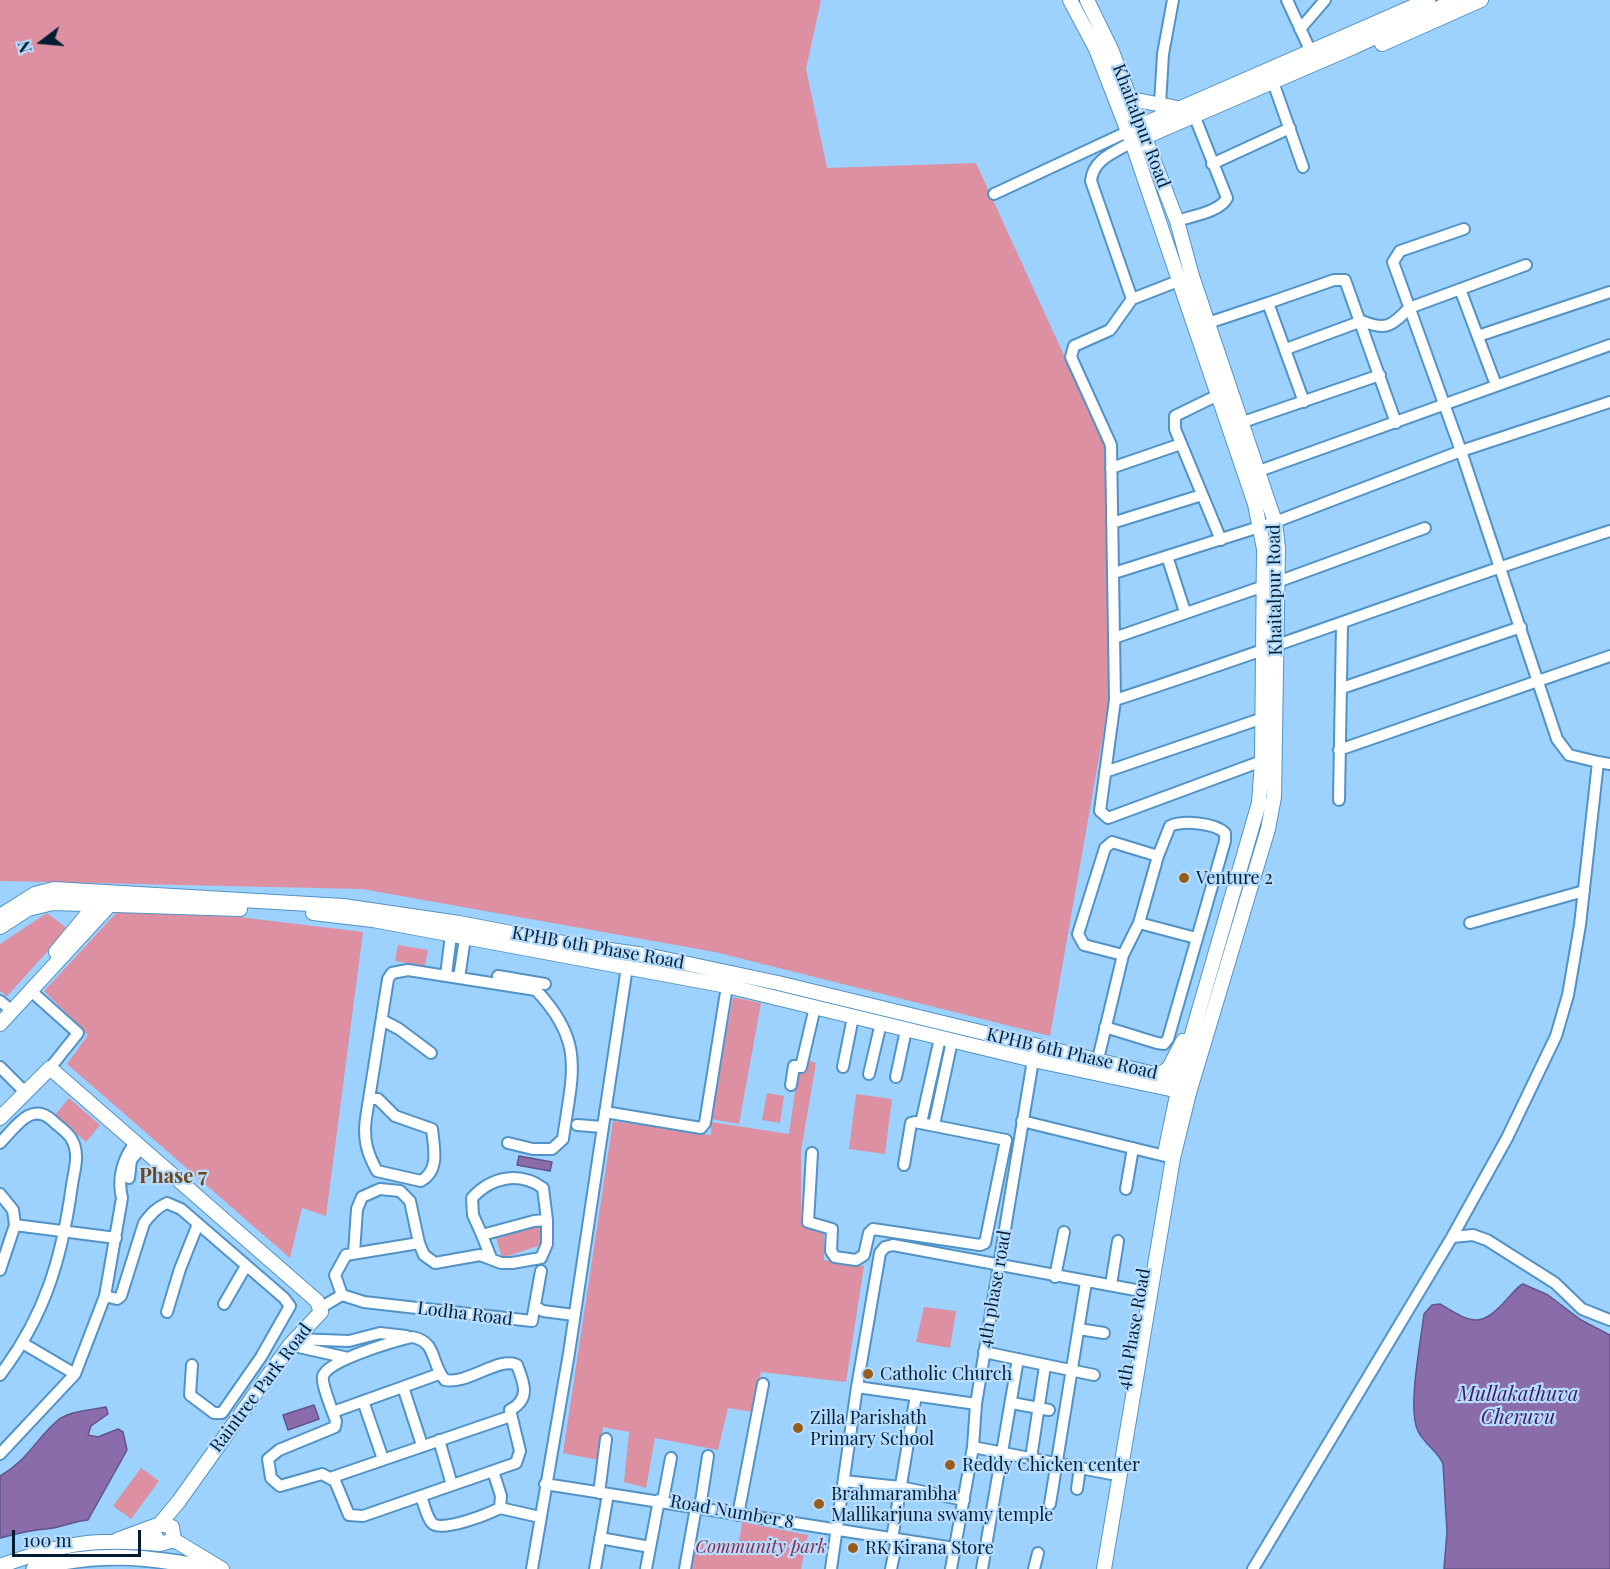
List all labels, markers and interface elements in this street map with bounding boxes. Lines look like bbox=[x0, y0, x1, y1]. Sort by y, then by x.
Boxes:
north arrow bbox=[12, 12, 72, 72]
text: N bbox=[13, 39, 36, 56]
street label: Khaitalpur Road bbox=[1107, 61, 1175, 191]
street label: Khaitalpur Road bbox=[1263, 524, 1287, 656]
place label: Venture 2 bbox=[1196, 867, 1273, 889]
marker: Venture 2 bbox=[1177, 871, 1191, 885]
street label: KPHB 6th Phase Road bbox=[510, 922, 686, 974]
street label: KPHB 6th Phase Road bbox=[984, 1024, 1160, 1084]
district label: Phase 7 bbox=[139, 1165, 207, 1189]
street label: 4th phase road bbox=[974, 1229, 1016, 1349]
street label: 4th Phase Road bbox=[1113, 1267, 1155, 1391]
street label: Lodha Road bbox=[416, 1297, 514, 1331]
street label: Raintree Park Road bbox=[206, 1319, 316, 1457]
place label: Catholic Church bbox=[880, 1363, 1012, 1385]
marker: Catholic Church bbox=[861, 1367, 875, 1381]
water label: Mullakathuva Cheruvu bbox=[1458, 1383, 1578, 1430]
place label: Zilla Parishath Primary School bbox=[810, 1407, 934, 1450]
marker: Zilla Parishath Primary School bbox=[791, 1421, 805, 1435]
place label: Reddy Chicken center bbox=[962, 1454, 1140, 1476]
marker: Reddy Chicken center bbox=[943, 1458, 957, 1472]
place label: Brahmarambha Mallikarjuna swamy temple bbox=[831, 1483, 1053, 1526]
street label: Road Number 8 bbox=[668, 1490, 796, 1534]
marker: Brahmarambha Mallikarjuna swamy temple bbox=[812, 1497, 826, 1511]
scale bar bbox=[15, 1518, 144, 1556]
text: 100 m bbox=[23, 1528, 72, 1552]
park label: Community park bbox=[695, 1536, 827, 1558]
place label: RK Kirana Store bbox=[865, 1537, 994, 1559]
marker: RK Kirana Store bbox=[846, 1541, 860, 1555]

